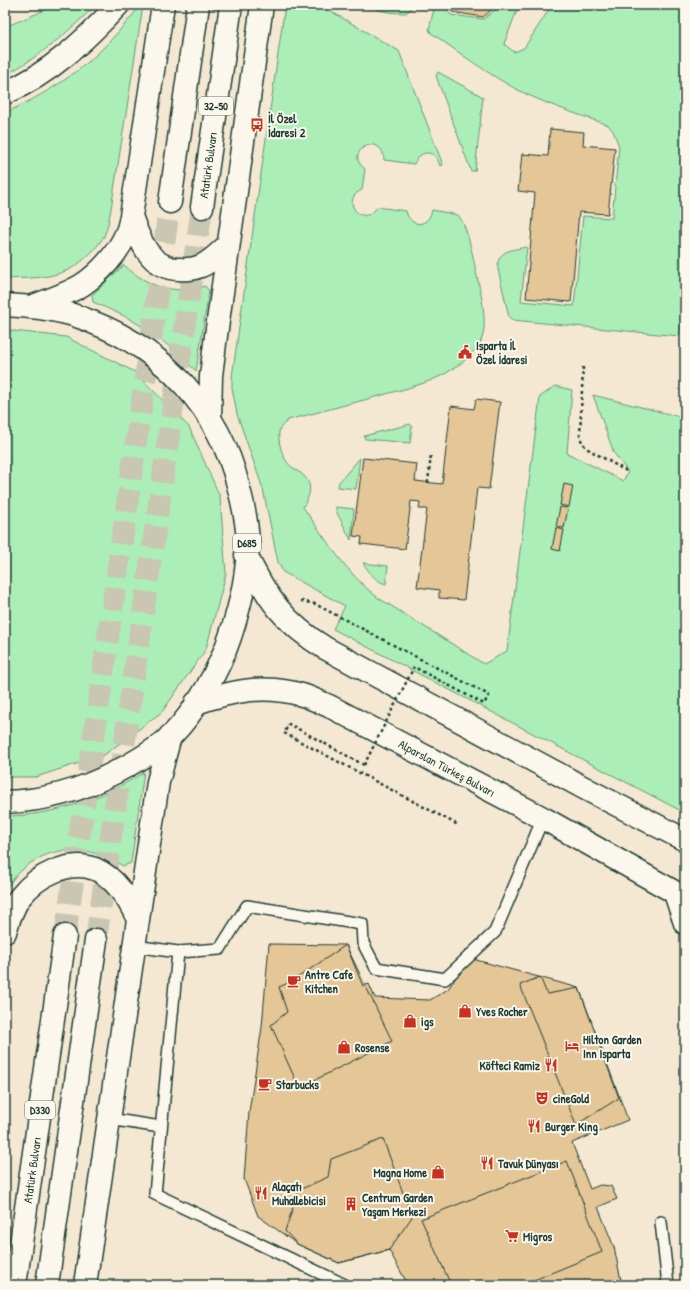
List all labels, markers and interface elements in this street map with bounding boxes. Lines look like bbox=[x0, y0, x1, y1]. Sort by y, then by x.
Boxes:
road number: 32-50 bbox=[199, 97, 233, 115]
place label: İl Özel İdaresi 2 bbox=[268, 110, 306, 141]
bus stop icon: İl Özel İdaresi 2 bbox=[249, 117, 265, 133]
street label: Atatürk Bulvarı bbox=[195, 131, 221, 199]
place label: Isparta İl Özel İdaresi bbox=[476, 337, 528, 368]
public building icon: Isparta İl Özel İdaresi bbox=[457, 344, 473, 360]
road number: D685 bbox=[233, 534, 261, 552]
street label: Alparslan Türkeş Bulvarı bbox=[396, 735, 498, 801]
place label: Antre Cafe Kitchen bbox=[305, 966, 353, 997]
cafe icon: Antre Cafe Kitchen bbox=[286, 973, 302, 989]
shop icon: Yves Rocher bbox=[457, 1003, 473, 1019]
place label: Yves Rocher bbox=[475, 1003, 528, 1020]
shop icon: igs bbox=[402, 1013, 418, 1029]
place label: igs bbox=[421, 1013, 434, 1031]
place label: Hilton Garden Inn Isparta bbox=[583, 1031, 642, 1063]
hotel icon: Hilton Garden Inn Isparta bbox=[564, 1038, 580, 1054]
shop icon: Rosense bbox=[336, 1039, 352, 1055]
place label: Rosense bbox=[355, 1039, 390, 1056]
place label: Köfteci Ramiz bbox=[479, 1057, 541, 1074]
restaurant icon: Köfteci Ramiz bbox=[543, 1057, 559, 1073]
cafe icon: Starbucks bbox=[257, 1076, 273, 1092]
place label: Starbucks bbox=[276, 1076, 319, 1093]
theatre icon: cineGold bbox=[534, 1090, 550, 1106]
place label: cineGold bbox=[553, 1090, 589, 1107]
road number: D330 bbox=[25, 1101, 55, 1119]
restaurant icon: Burger King bbox=[526, 1118, 542, 1134]
place label: Burger King bbox=[545, 1118, 598, 1136]
street label: Atatürk Bulvarı bbox=[19, 1136, 45, 1204]
restaurant icon: Tavuk Dünyası bbox=[479, 1155, 495, 1171]
place label: Tavuk Dünyası bbox=[497, 1155, 559, 1173]
place label: Magna Home bbox=[374, 1164, 427, 1182]
shop icon: Magna Home bbox=[430, 1164, 446, 1180]
place label: Alaçatı Muhallebicisi bbox=[272, 1178, 326, 1209]
restaurant icon: Alaçatı Muhallebicisi bbox=[253, 1185, 269, 1201]
place label: Centrum Garden Yaşam Merkezi bbox=[361, 1189, 434, 1220]
building icon: Centrum Garden Yaşam Merkezi bbox=[343, 1196, 359, 1212]
supermarket icon: Migros bbox=[504, 1228, 520, 1244]
place label: Migros bbox=[523, 1228, 553, 1246]

